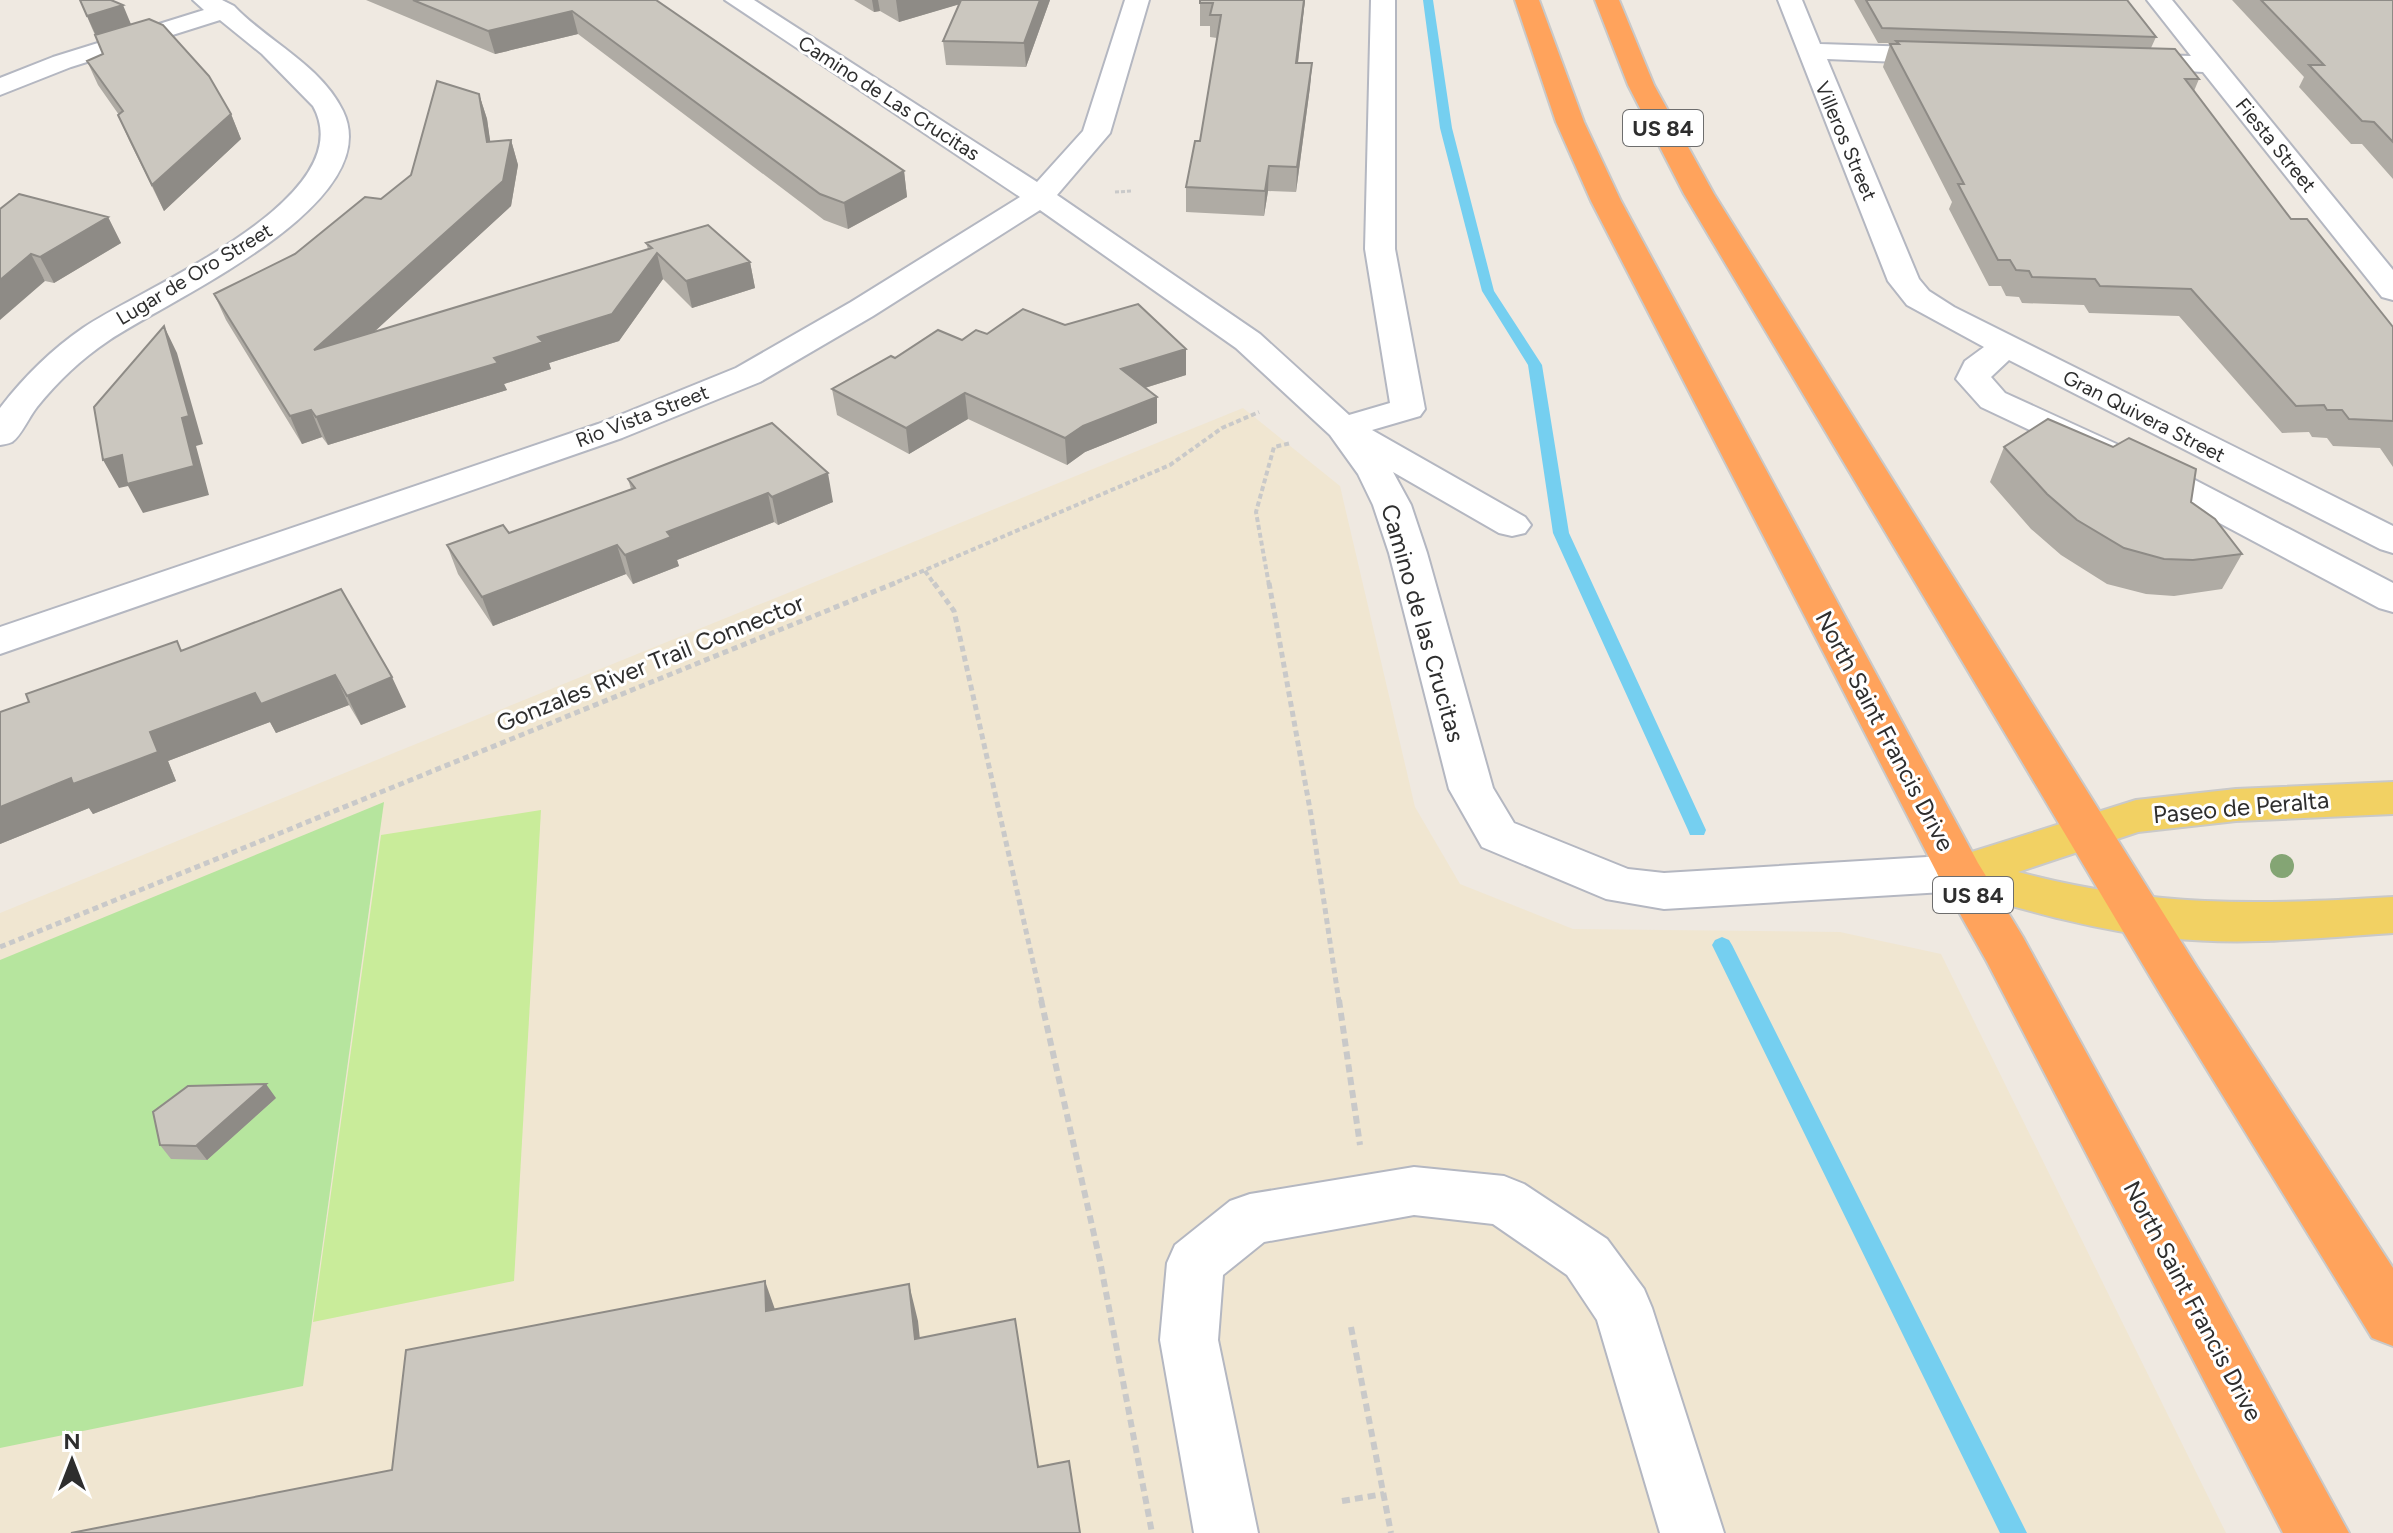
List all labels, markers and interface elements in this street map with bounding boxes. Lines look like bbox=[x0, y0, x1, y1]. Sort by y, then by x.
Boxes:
street label: Camino de Las Crucitas bbox=[794, 30, 984, 166]
street label: Villeros Street bbox=[1810, 78, 1882, 204]
street label: Fiesta Street bbox=[2231, 93, 2321, 197]
road number: US 84 bbox=[1623, 110, 1703, 146]
street label: Lugar de Oro Street bbox=[112, 218, 276, 330]
street label: Gran Quivera Street bbox=[2059, 365, 2229, 467]
street label: Rio Vista Street bbox=[572, 380, 712, 452]
street label: Camino de las Crucitas bbox=[1375, 501, 1471, 745]
street label: Gonzales River Trail Connector bbox=[492, 588, 808, 738]
street label: North Saint Francis Drive bbox=[1809, 606, 1961, 856]
street label: Paseo de Peralta bbox=[2152, 785, 2330, 829]
road number: US 84 bbox=[1933, 877, 2013, 913]
street label: North Saint Francis Drive bbox=[2117, 1176, 2269, 1426]
north arrow bbox=[32, 1421, 112, 1501]
text: N bbox=[63, 1428, 81, 1455]

